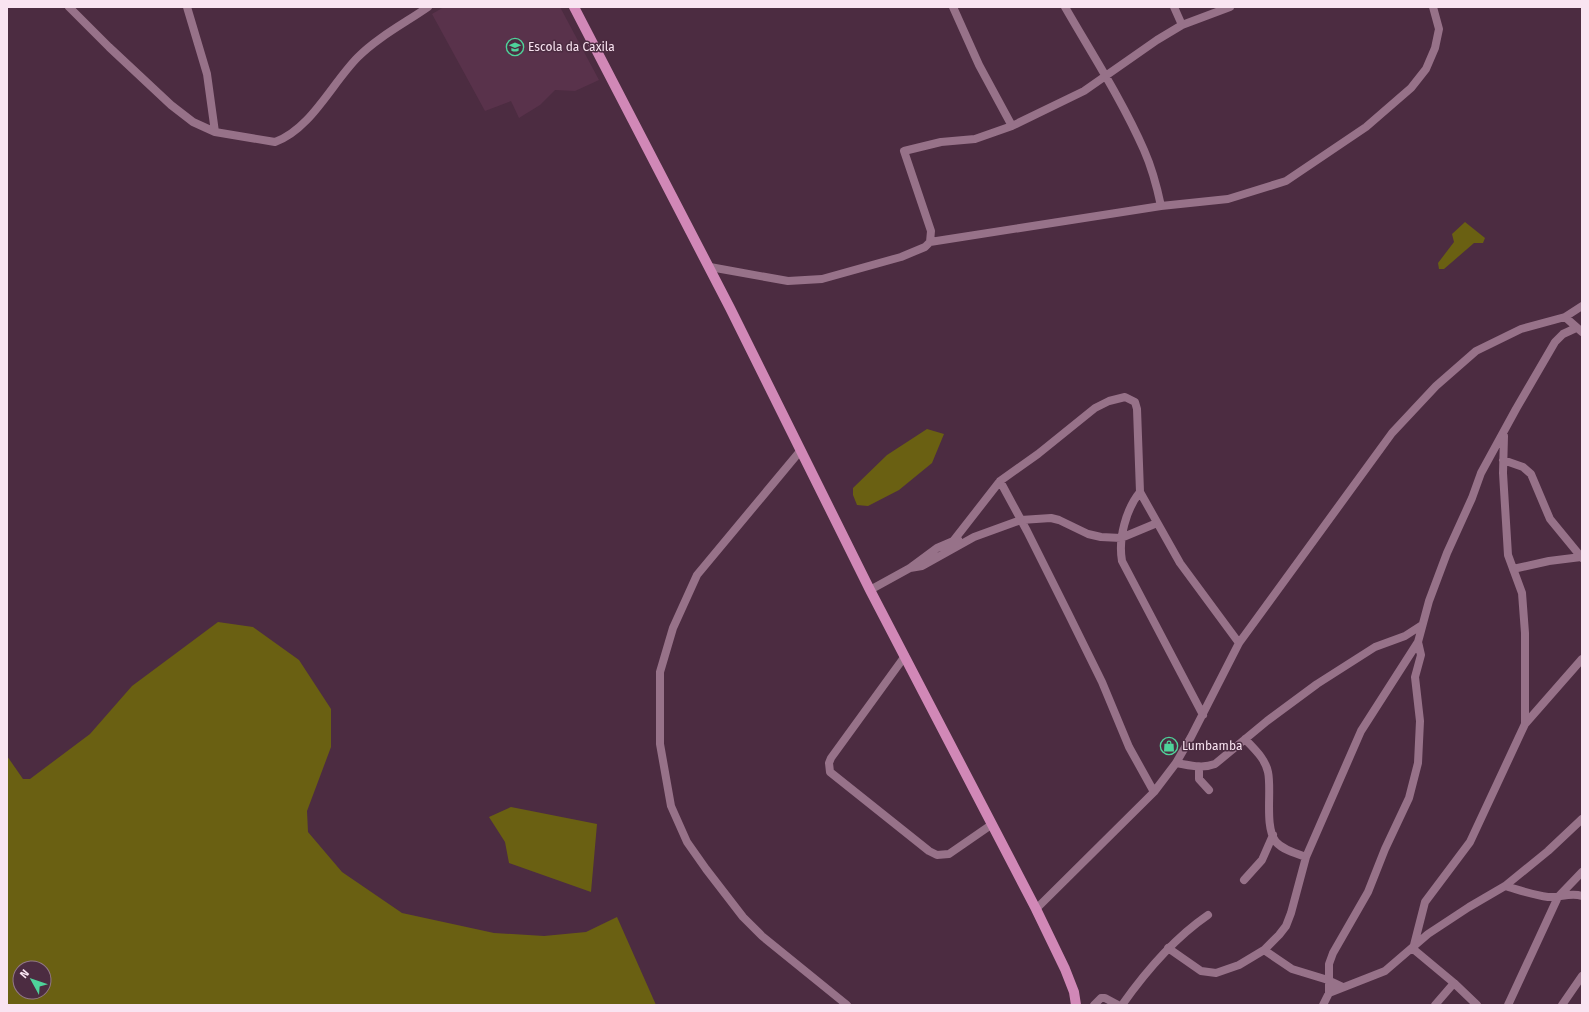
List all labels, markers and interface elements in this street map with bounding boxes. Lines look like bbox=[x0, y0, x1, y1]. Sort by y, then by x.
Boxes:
school or university icon: Escola da Caxila bbox=[505, 37, 525, 57]
place label: Escola da Caxila bbox=[528, 40, 615, 54]
shop icon: Lumbamba bbox=[1159, 736, 1179, 756]
place label: Lumbamba bbox=[1182, 739, 1242, 753]
north arrow bbox=[12, 960, 52, 1000]
text: N bbox=[17, 967, 32, 981]

